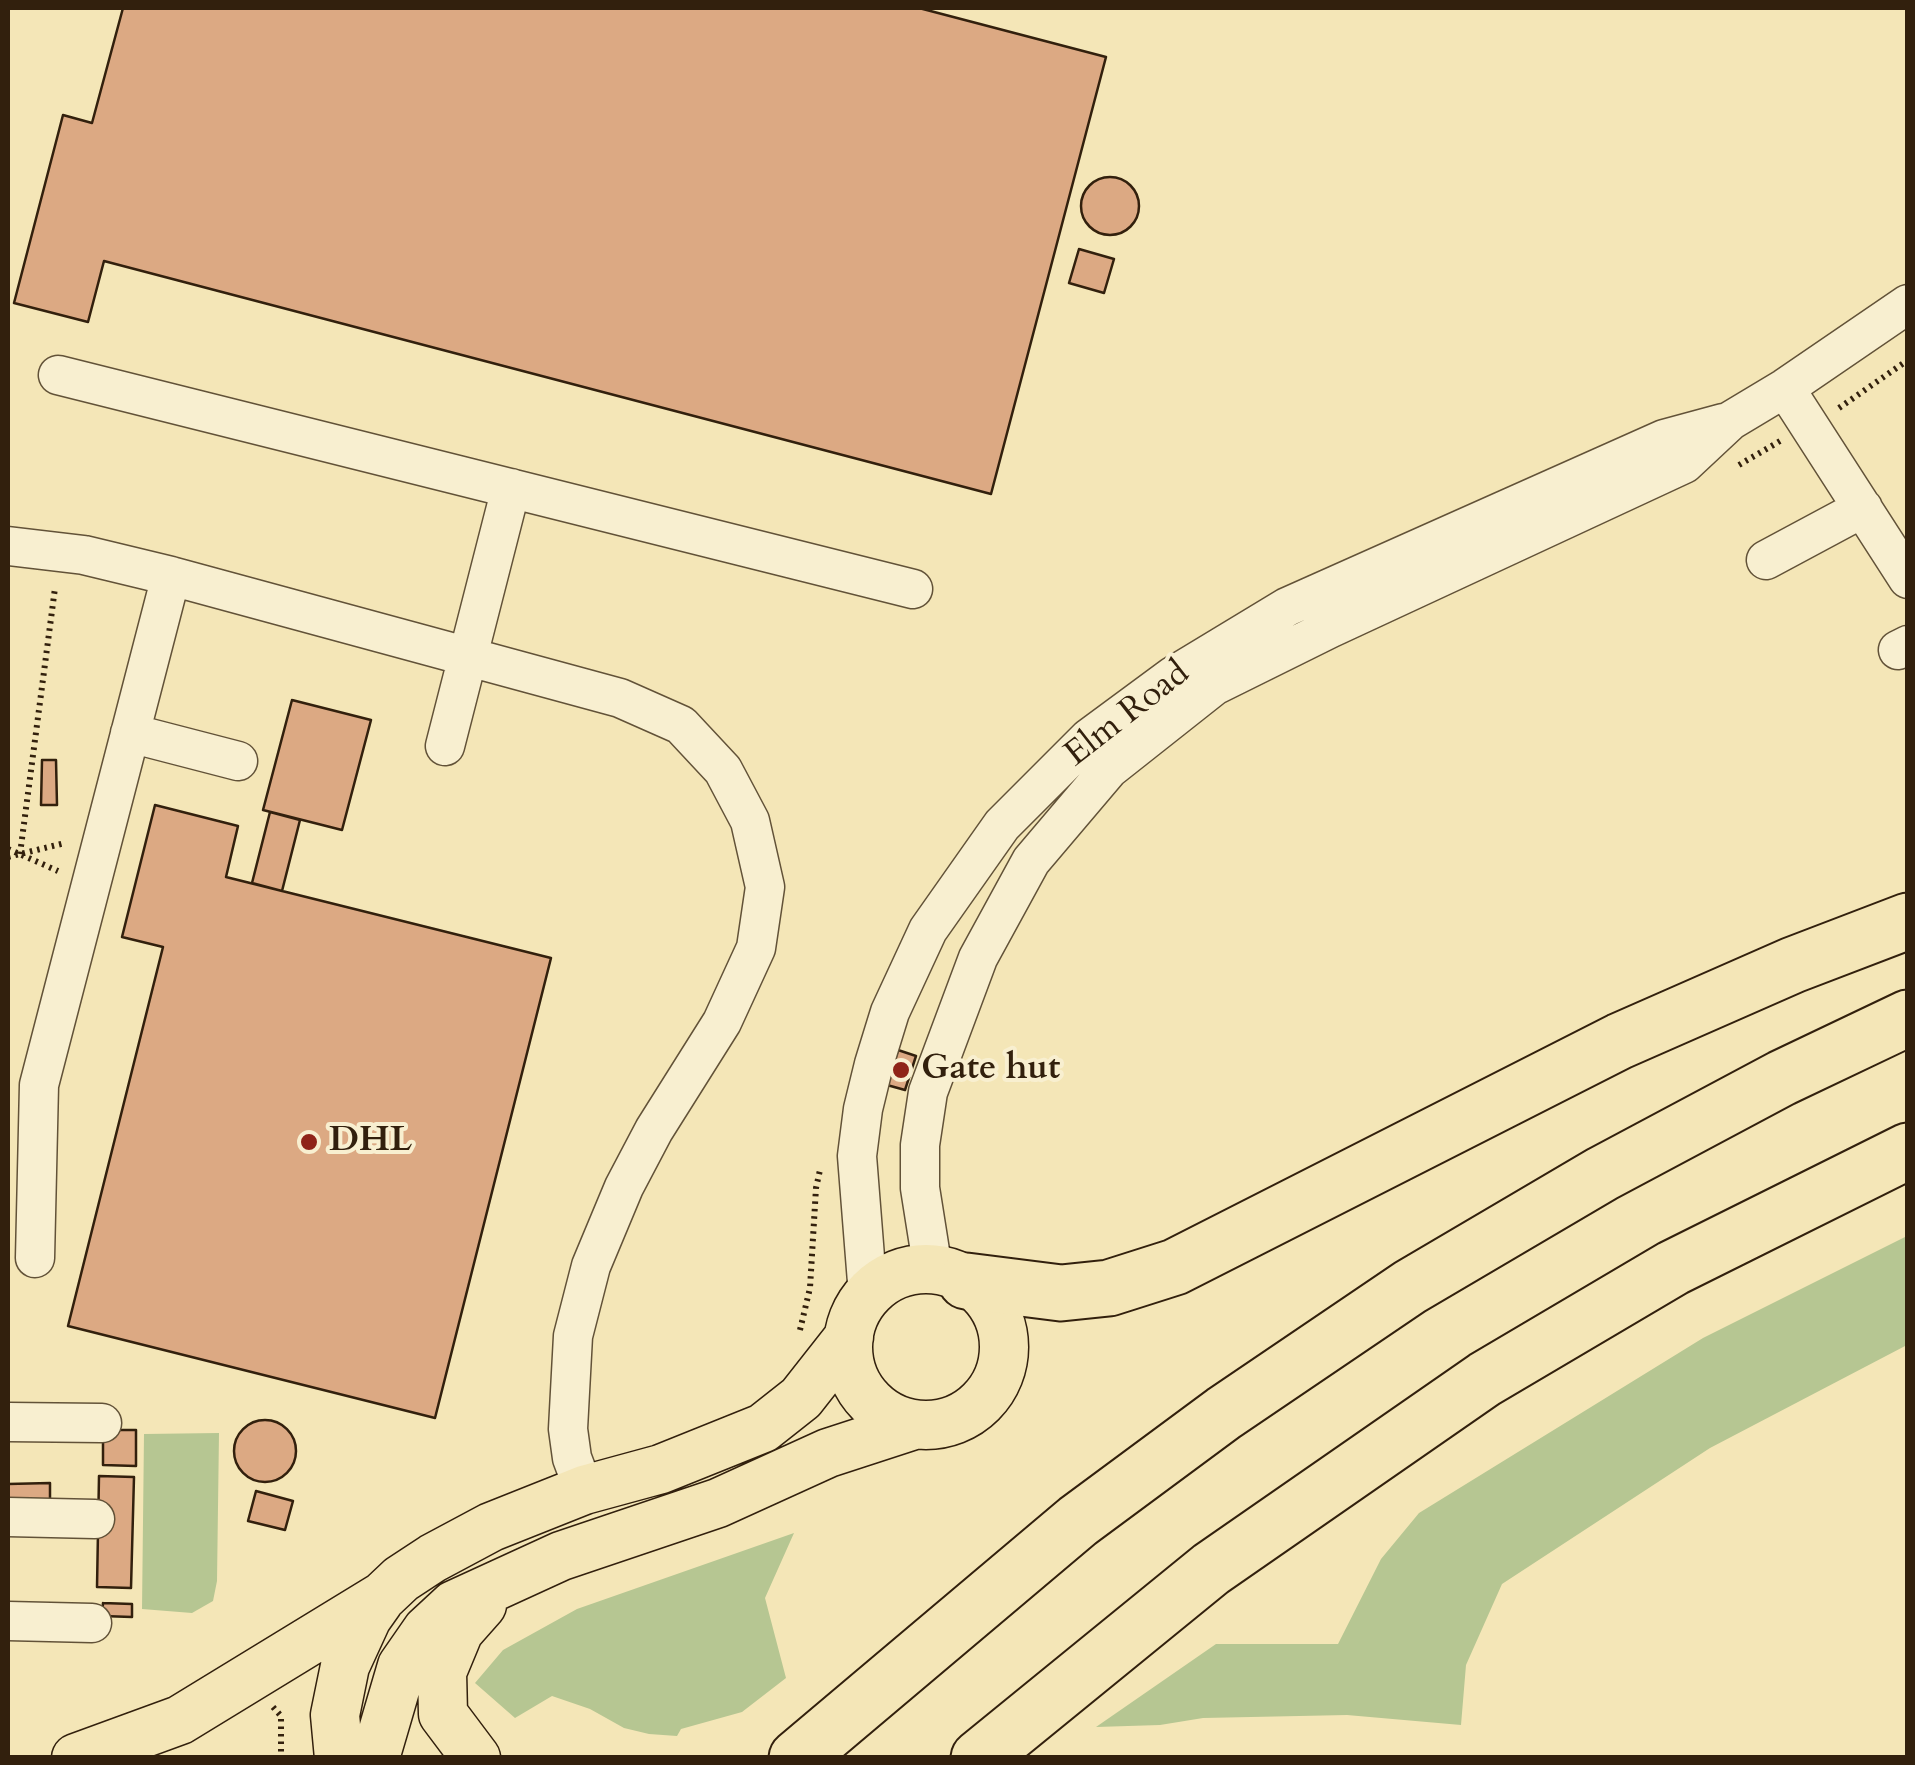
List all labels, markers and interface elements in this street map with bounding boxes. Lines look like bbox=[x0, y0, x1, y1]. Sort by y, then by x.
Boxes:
street label: Elm Road bbox=[1057, 653, 1199, 777]
place label: Gate hut bbox=[921, 1049, 1060, 1091]
marker: Gate hut bbox=[890, 1059, 912, 1081]
place label: DHL bbox=[329, 1121, 412, 1163]
marker: DHL bbox=[298, 1131, 320, 1153]

